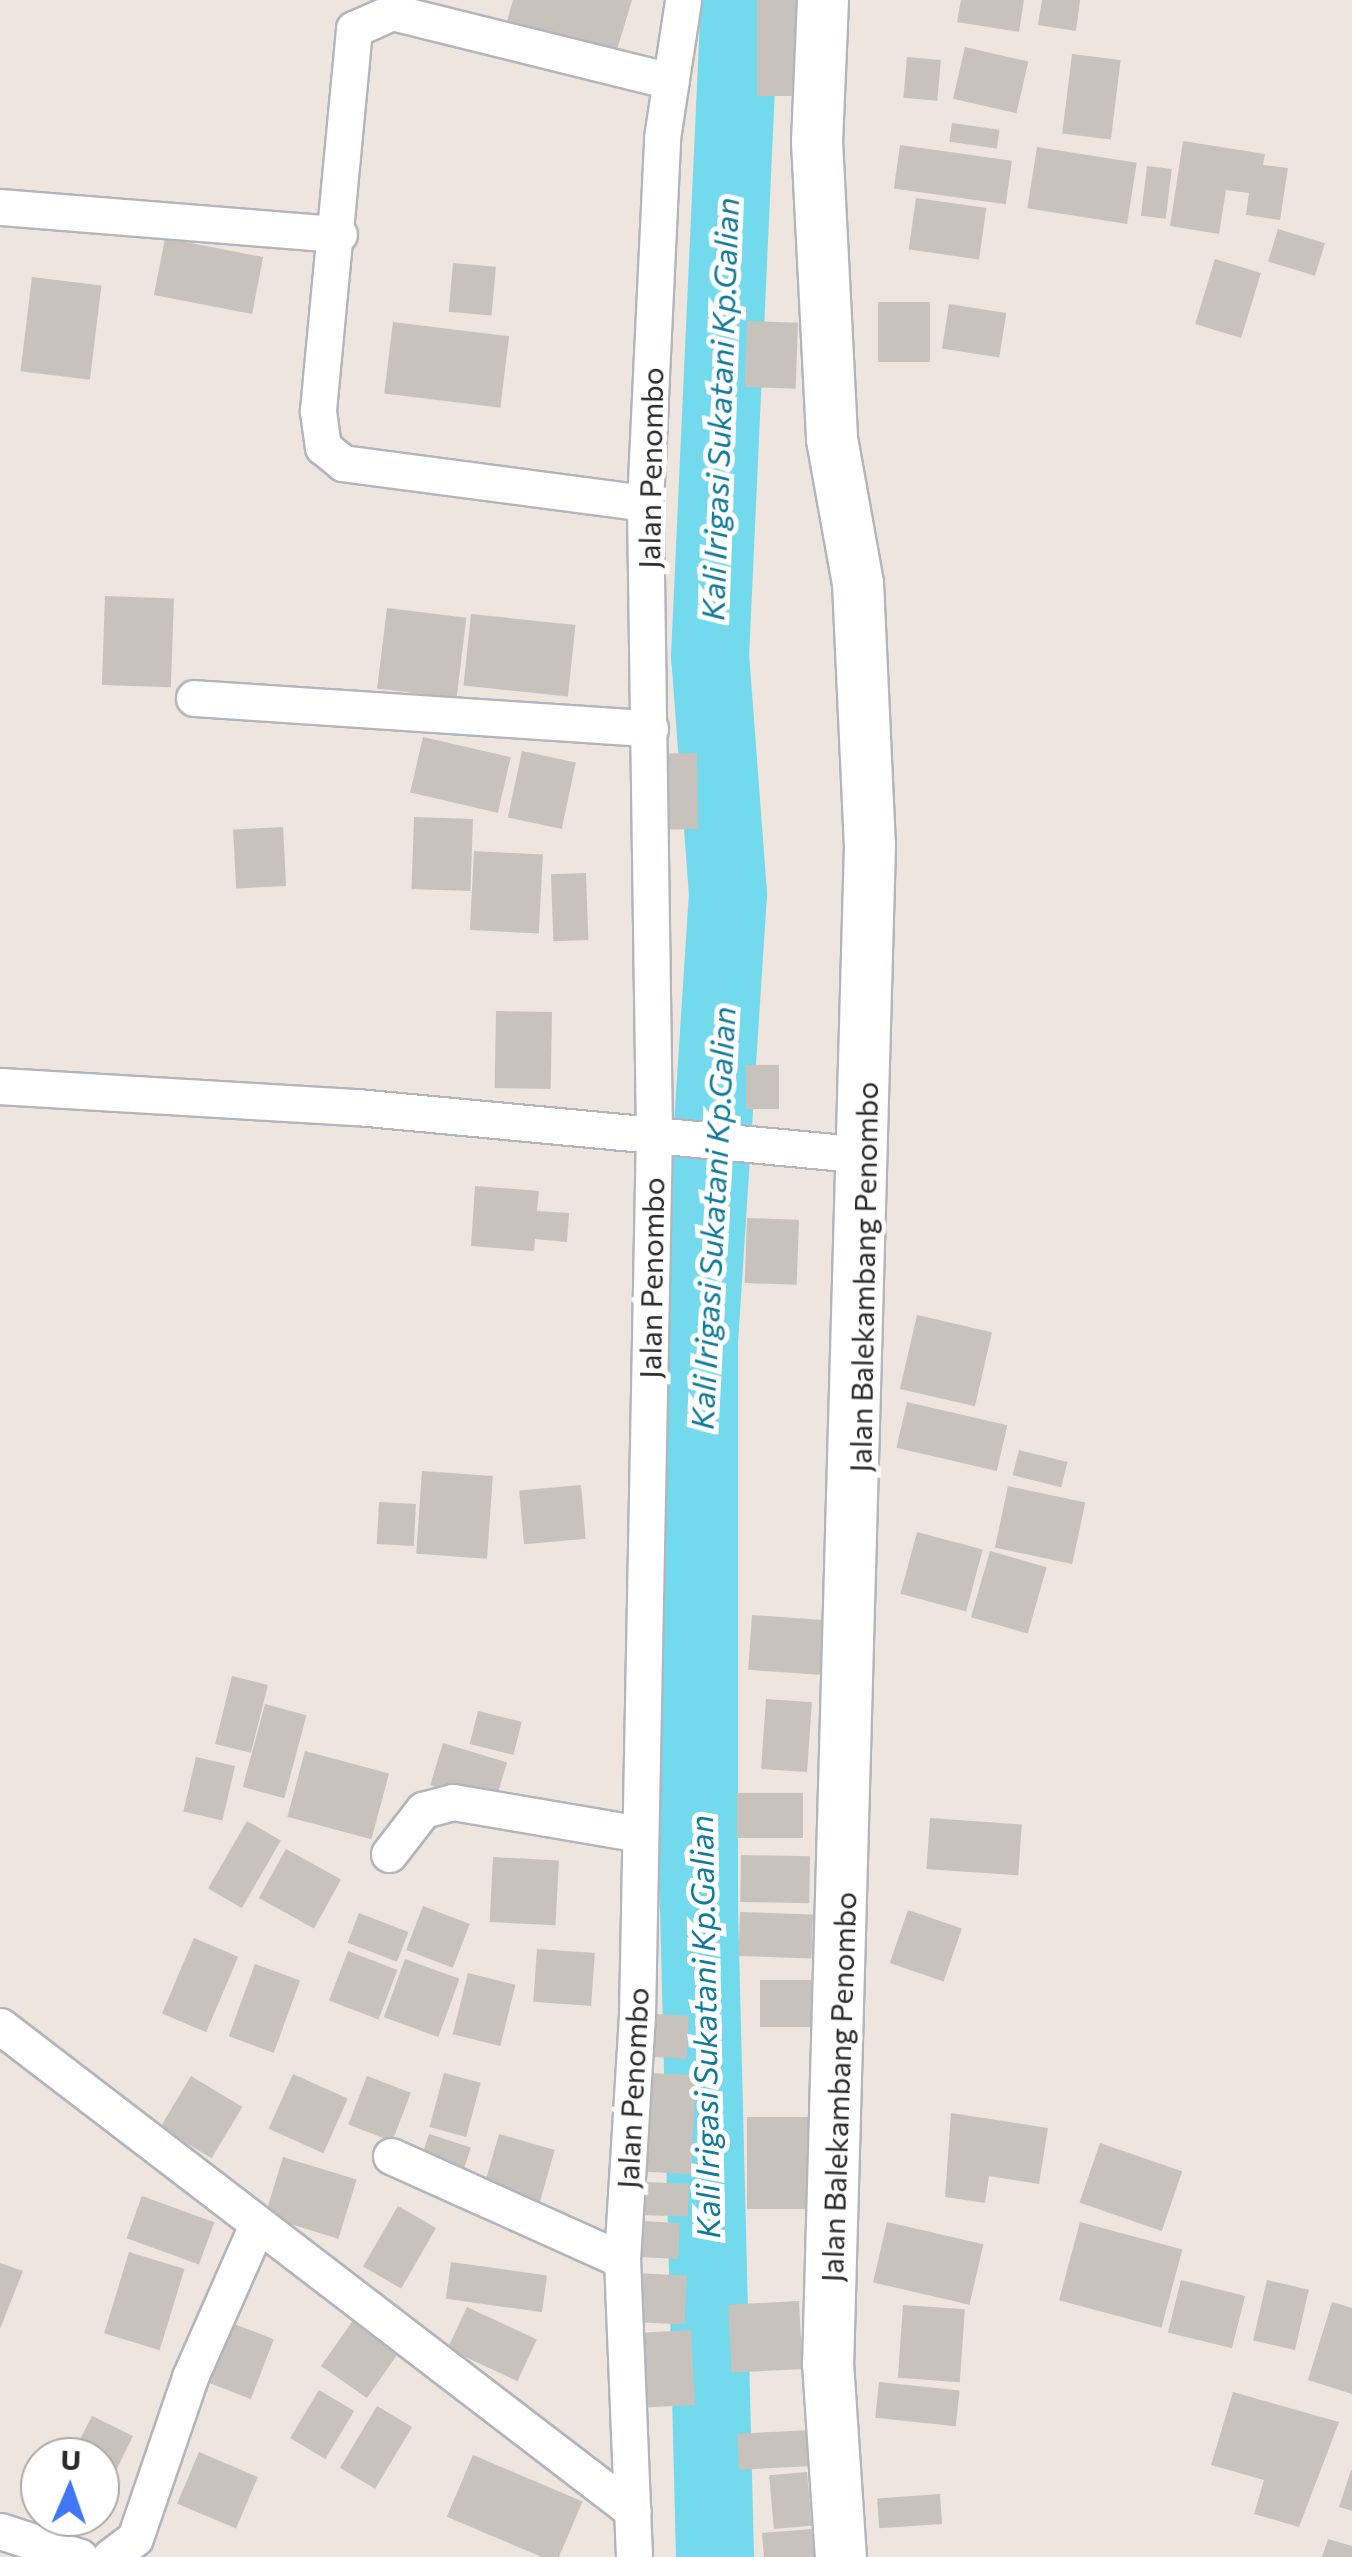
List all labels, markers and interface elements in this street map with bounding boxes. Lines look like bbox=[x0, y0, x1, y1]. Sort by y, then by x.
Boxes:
water label: Kali Irigasi Sukatani Kp.Galian bbox=[692, 197, 746, 621]
street label: Jalan Penombo bbox=[630, 367, 670, 569]
water label: Kali Irigasi Sukatani Kp.Galian bbox=[682, 1005, 742, 1431]
street label: Jalan Balekambang Penombo bbox=[842, 1081, 884, 1473]
street label: Jalan Penombo bbox=[631, 1177, 671, 1379]
water label: Kali Irigasi Sukatani Kp.Galian bbox=[681, 1815, 727, 2239]
street label: Jalan Balekambang Penombo bbox=[813, 1891, 863, 2283]
street label: Jalan Penombo bbox=[609, 1986, 655, 2190]
north arrow bbox=[20, 2437, 120, 2537]
text: U bbox=[60, 2442, 82, 2476]

